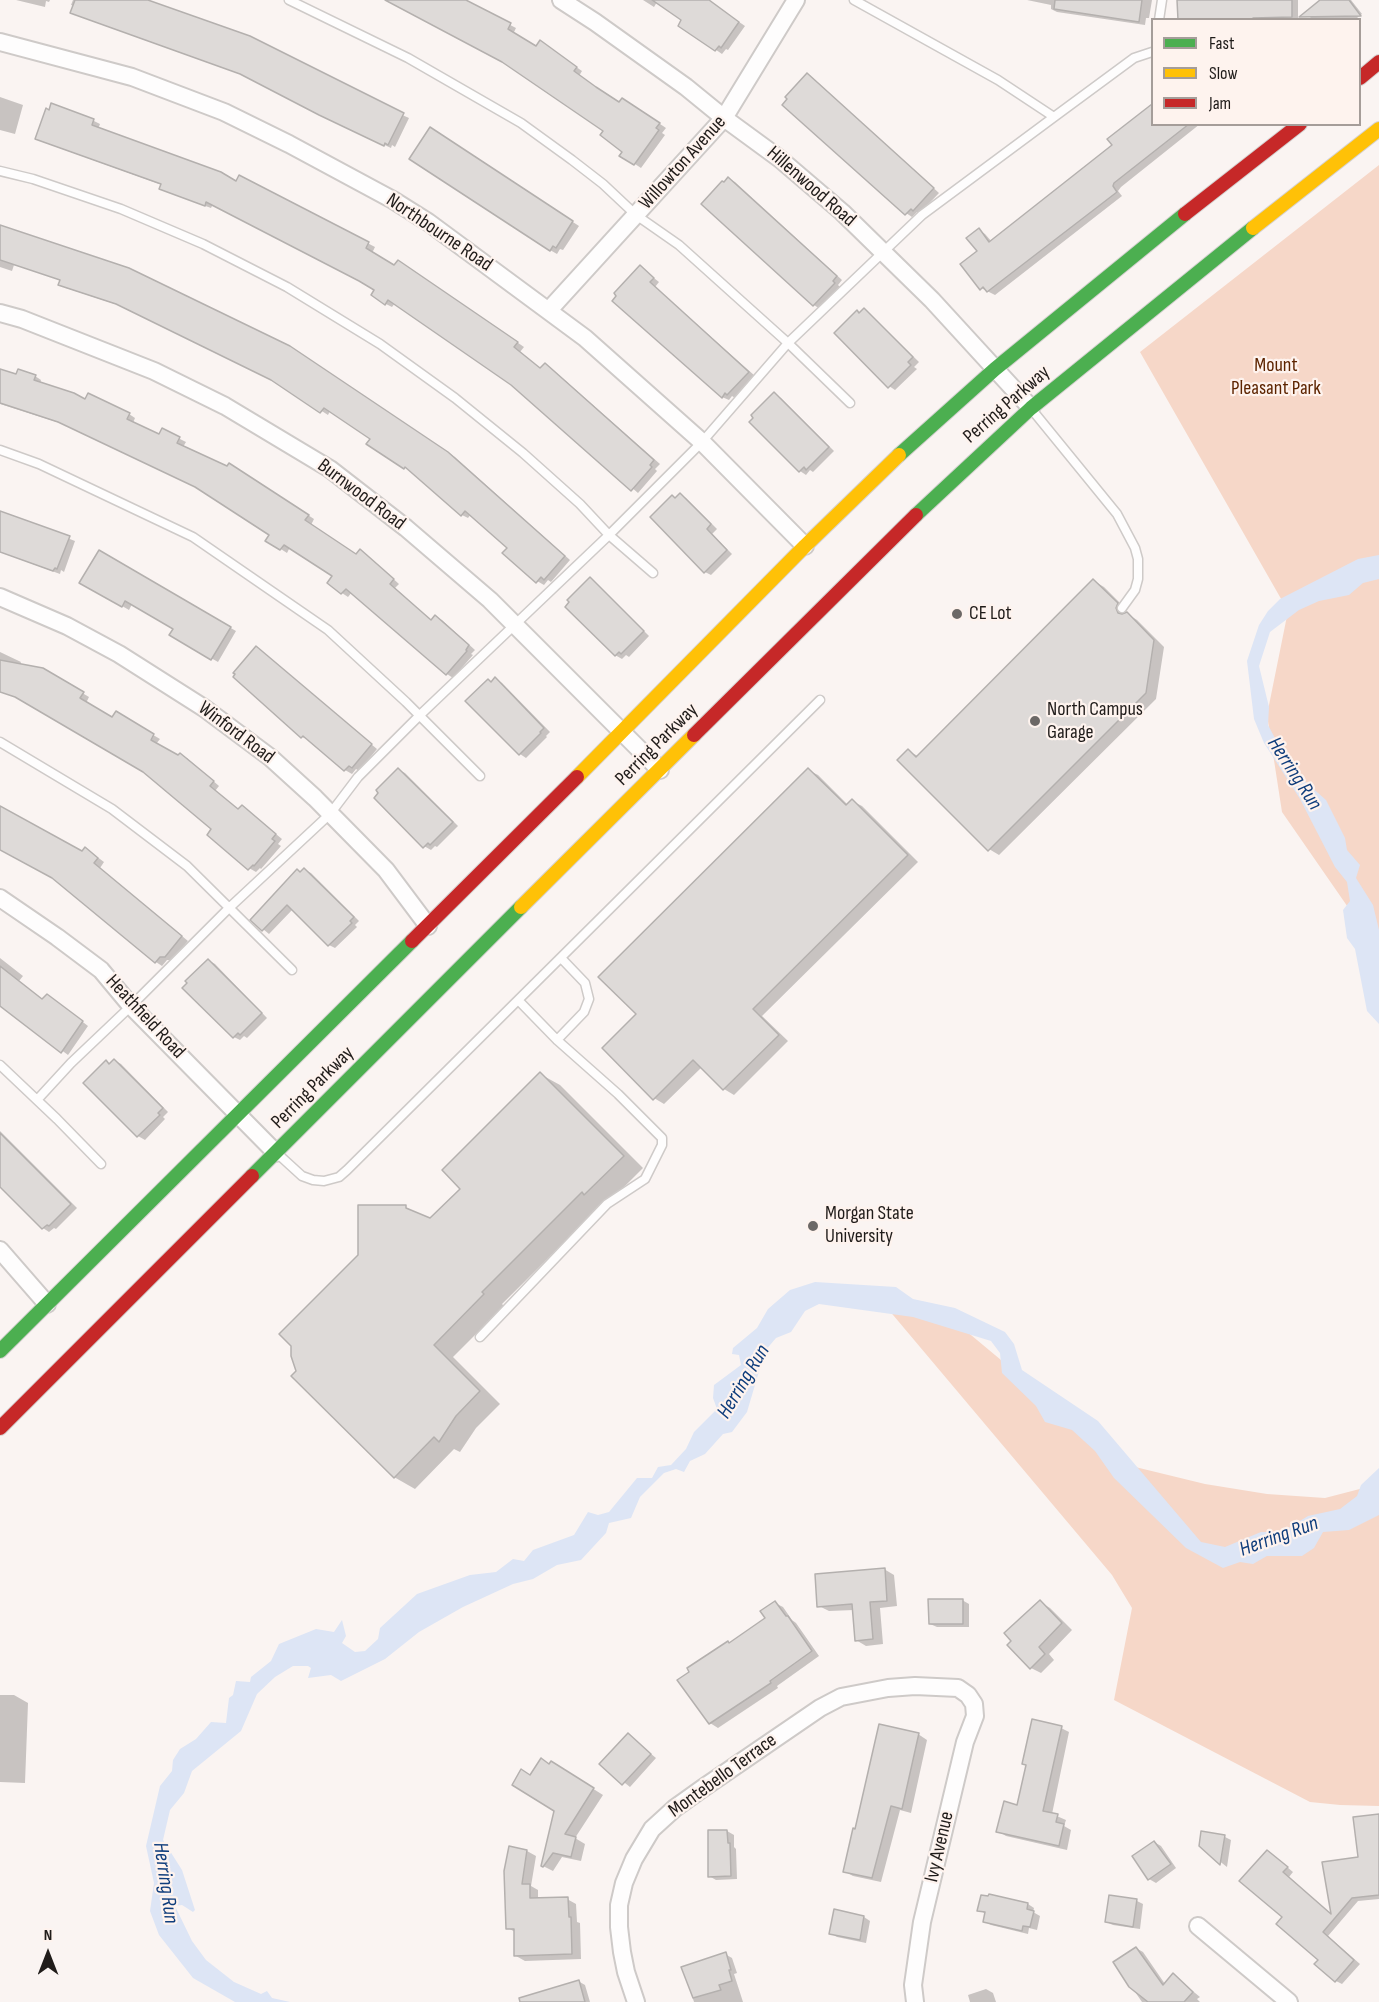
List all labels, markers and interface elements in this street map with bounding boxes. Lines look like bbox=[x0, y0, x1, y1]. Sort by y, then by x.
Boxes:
legend bbox=[1151, 18, 1361, 126]
text: Fast bbox=[1209, 33, 1234, 54]
text: Slow bbox=[1209, 63, 1238, 84]
text: Jam bbox=[1209, 93, 1231, 114]
street label: Willowton Avenue bbox=[634, 111, 732, 215]
street label: Hillenwood Road bbox=[761, 142, 861, 232]
street label: Northbourne Road bbox=[381, 189, 497, 277]
park label: Mount Pleasant Park bbox=[1231, 354, 1321, 401]
street label: Perring Parkway bbox=[959, 361, 1055, 449]
street label: Burnwood Road bbox=[312, 454, 410, 536]
place label: CE Lot bbox=[969, 602, 1012, 626]
marker: CE Lot bbox=[950, 607, 964, 621]
street label: Winford Road bbox=[193, 697, 279, 769]
place label: North Campus Garage bbox=[1047, 698, 1143, 745]
street label: Perring Parkway bbox=[611, 699, 703, 791]
marker: North Campus Garage bbox=[1028, 714, 1042, 728]
water label: Herring Run bbox=[1261, 733, 1327, 815]
street label: Heathfield Road bbox=[100, 970, 190, 1064]
street label: Perring Parkway bbox=[267, 1042, 359, 1134]
place label: Morgan State University bbox=[825, 1202, 914, 1249]
marker: Morgan State University bbox=[806, 1219, 820, 1233]
water label: Herring Run bbox=[712, 1340, 776, 1424]
water label: Herring Run bbox=[1236, 1511, 1322, 1563]
street label: Montebello Terrace bbox=[664, 1729, 782, 1823]
street label: Ivy Avenue bbox=[920, 1809, 960, 1885]
water label: Herring Run bbox=[147, 1841, 183, 1925]
north arrow bbox=[18, 1924, 78, 1984]
text: N bbox=[44, 1926, 52, 1945]

